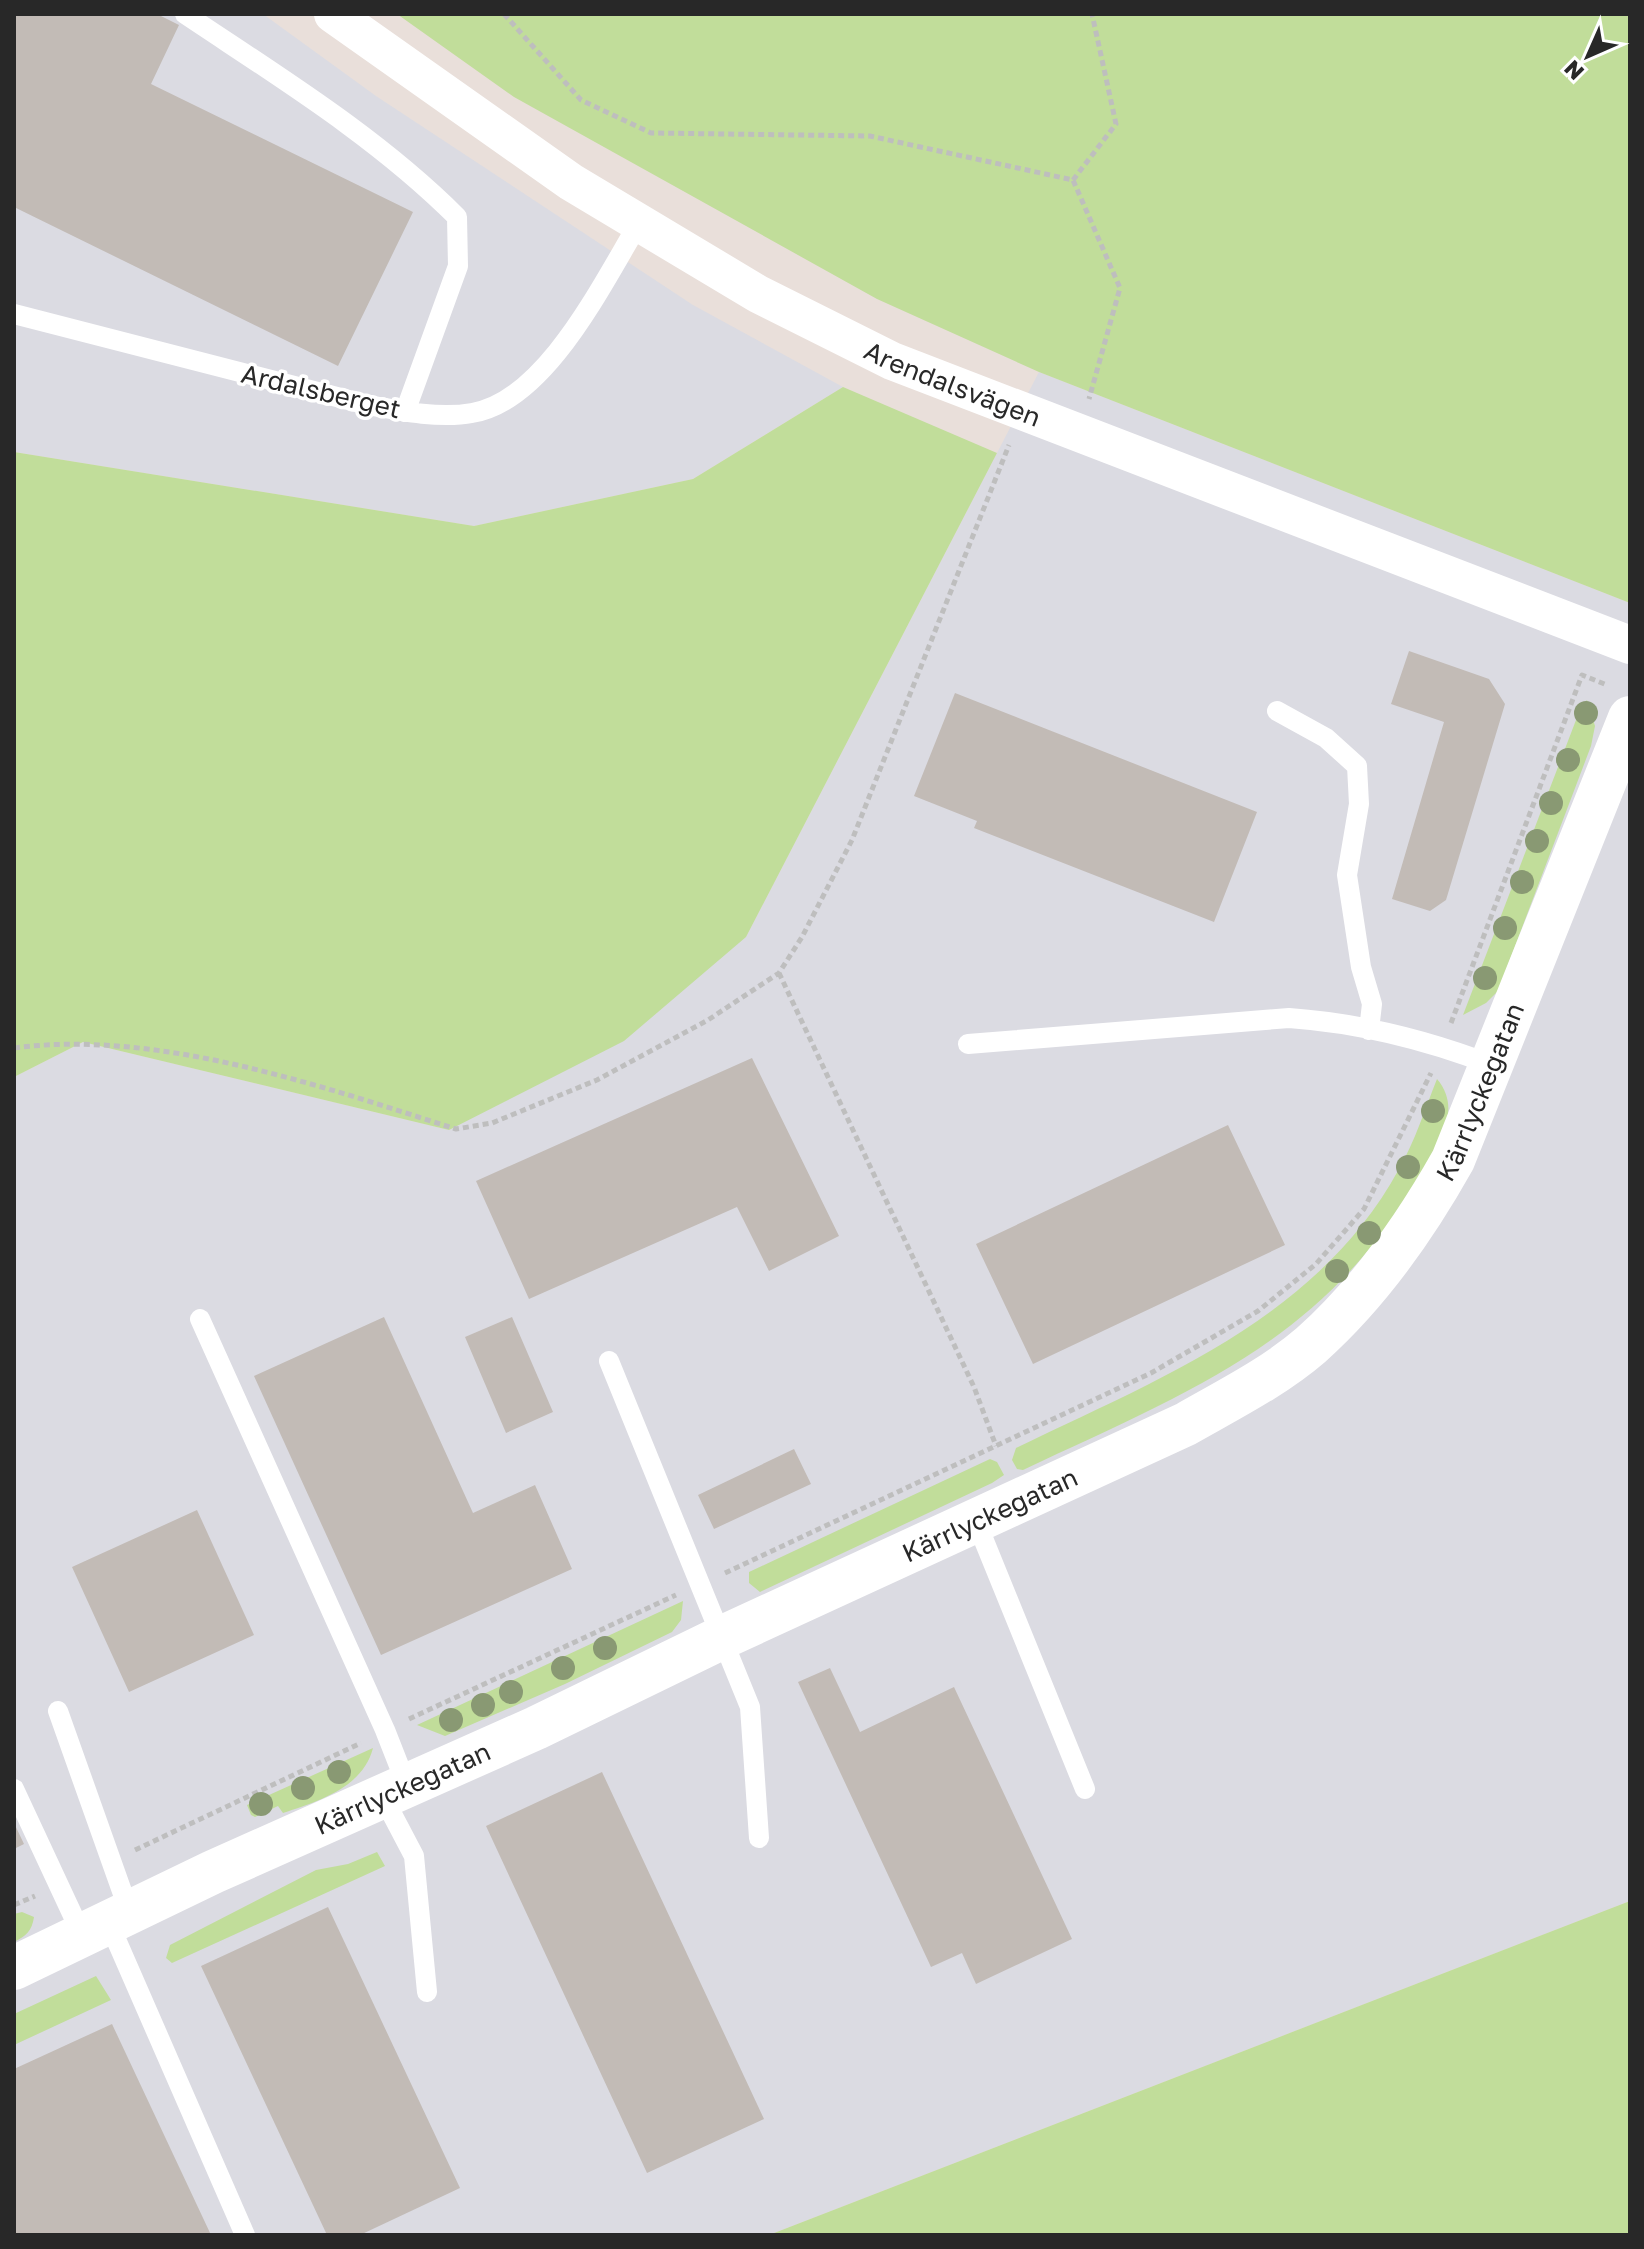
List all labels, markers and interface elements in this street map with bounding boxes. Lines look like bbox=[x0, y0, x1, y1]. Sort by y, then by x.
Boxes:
north arrow bbox=[1548, 16, 1628, 96]
text: N bbox=[1558, 55, 1589, 86]
street label: Arendalsvägen bbox=[859, 334, 1045, 432]
street label: Ardalsberget bbox=[238, 358, 404, 424]
street label: Kärrlyckegatan bbox=[1429, 998, 1530, 1186]
street label: Kärrlyckegatan bbox=[897, 1461, 1082, 1568]
street label: Kärrlyckegatan bbox=[309, 1735, 495, 1840]

